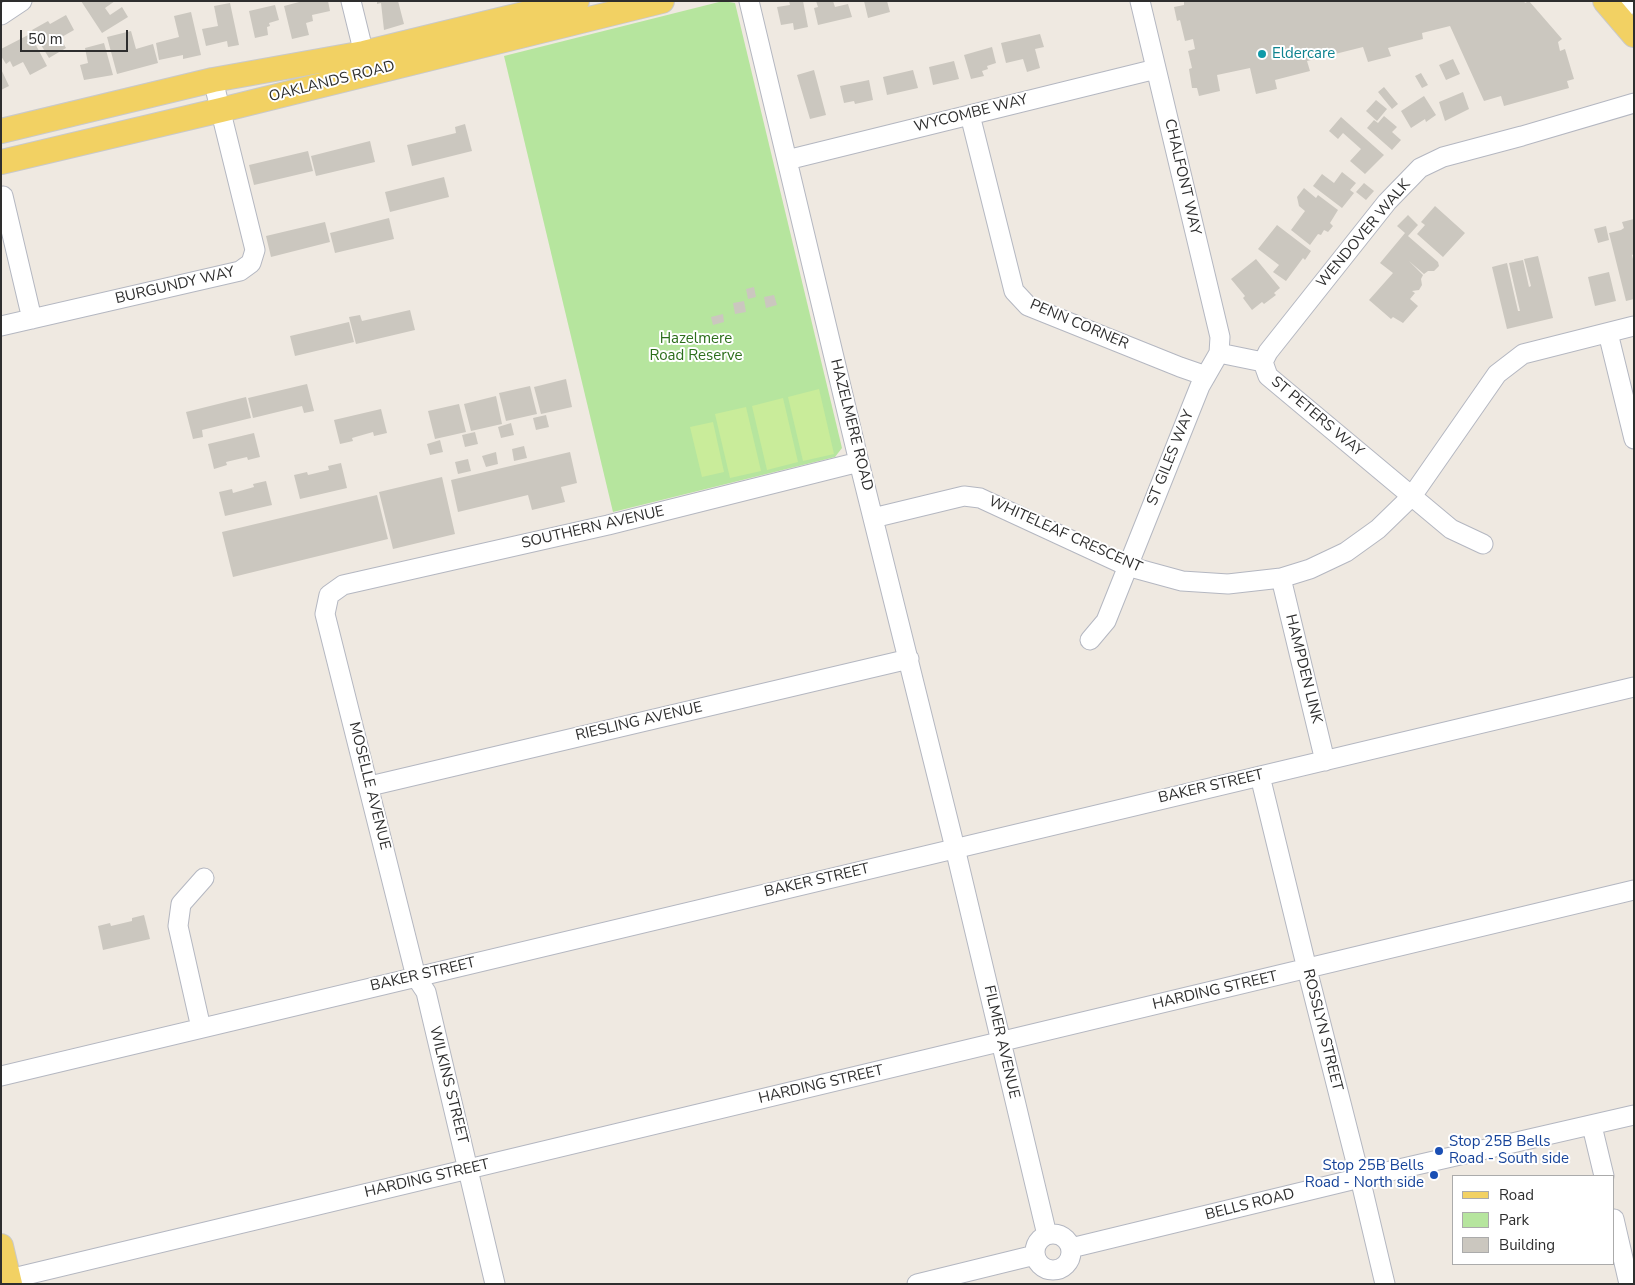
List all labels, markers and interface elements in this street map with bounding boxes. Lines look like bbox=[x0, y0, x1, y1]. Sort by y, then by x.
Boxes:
scale bar bbox=[22, 20, 130, 52]
text: 50 m bbox=[28, 29, 63, 49]
place label: Eldercare bbox=[1272, 45, 1335, 63]
marker: Eldercare bbox=[1256, 48, 1268, 60]
street label: OAKLANDS ROAD bbox=[267, 58, 397, 106]
street label: WYCOMBE WAY bbox=[912, 91, 1030, 137]
street label: CHALFONT WAY bbox=[1160, 117, 1204, 237]
street label: WENDOVER WALK bbox=[1313, 176, 1415, 292]
street label: BURGUNDY WAY bbox=[114, 264, 236, 308]
street label: PENN CORNER bbox=[1027, 296, 1131, 354]
park label: Hazelmere Road Reserve bbox=[649, 330, 743, 365]
street label: HAZELMERE ROAD bbox=[826, 357, 876, 493]
street label: ST PETERS WAY bbox=[1267, 373, 1367, 461]
street label: ST GILES WAY bbox=[1144, 408, 1198, 508]
street label: WHITELEAF CRESCENT bbox=[985, 493, 1145, 577]
street label: SOUTHERN AVENUE bbox=[520, 503, 666, 553]
street label: HAMPDEN LINK bbox=[1281, 613, 1325, 725]
street label: RIESLING AVENUE bbox=[574, 699, 704, 745]
street label: MOSELLE AVENUE bbox=[344, 720, 394, 852]
street label: BAKER STREET bbox=[1157, 766, 1265, 808]
street label: BAKER STREET bbox=[763, 860, 871, 902]
street label: BAKER STREET bbox=[369, 954, 477, 996]
street label: ROSSLYN STREET bbox=[1298, 967, 1346, 1093]
street label: HARDING STREET bbox=[1151, 968, 1279, 1014]
street label: FILMER AVENUE bbox=[979, 984, 1023, 1100]
street label: WILKINS STREET bbox=[425, 1024, 471, 1146]
street label: HARDING STREET bbox=[757, 1062, 885, 1108]
place label: Stop 25B Bells Road - South side bbox=[1449, 1133, 1569, 1168]
marker: Stop 25B Bells Road - South side bbox=[1433, 1145, 1445, 1157]
street label: HARDING STREET bbox=[363, 1156, 491, 1202]
place label: Stop 25B Bells Road - North side bbox=[1305, 1157, 1424, 1192]
marker: Stop 25B Bells Road - North side bbox=[1428, 1169, 1440, 1181]
legend bbox=[1452, 1175, 1615, 1265]
street label: BELLS ROAD bbox=[1204, 1185, 1296, 1225]
text: Road bbox=[1499, 1185, 1534, 1205]
text: Park bbox=[1499, 1210, 1529, 1230]
text: Building bbox=[1499, 1235, 1555, 1255]

